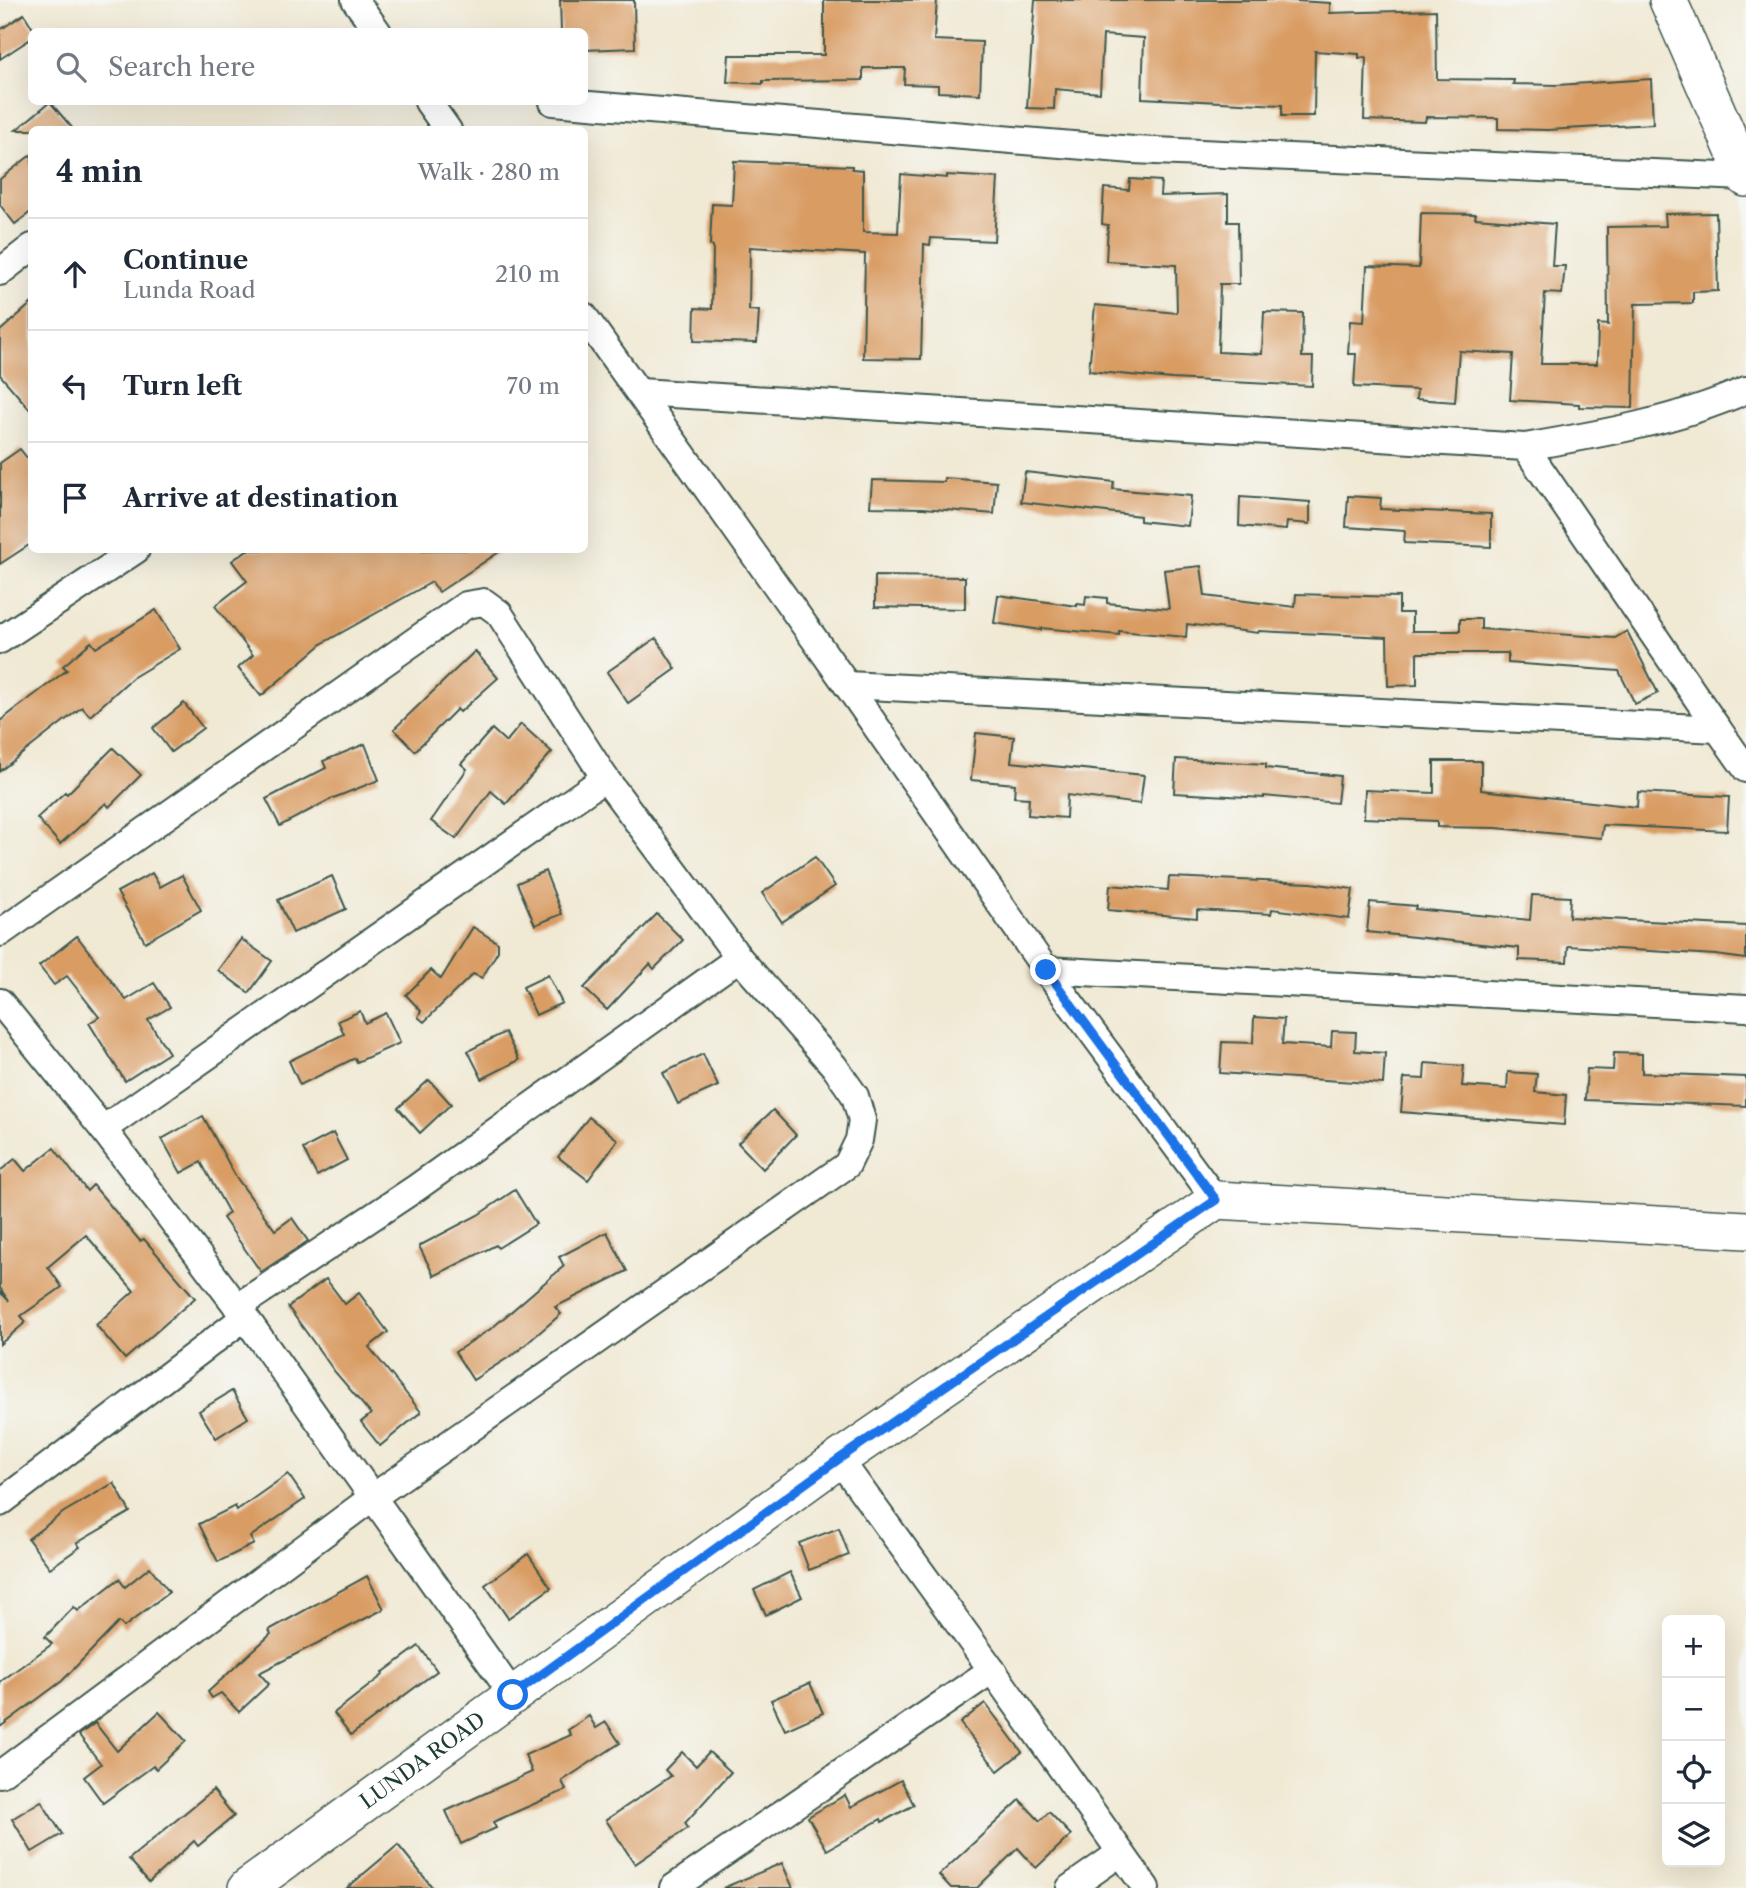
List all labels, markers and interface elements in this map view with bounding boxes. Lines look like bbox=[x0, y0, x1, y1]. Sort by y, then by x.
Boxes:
search box bbox=[28, 28, 588, 105]
icon: search bbox=[52, 48, 90, 86]
text: Search here bbox=[108, 51, 255, 83]
text: 4 min bbox=[56, 153, 142, 190]
text: Walk · 280 m bbox=[417, 158, 560, 186]
text: Continue bbox=[123, 244, 248, 276]
icon: ahead bbox=[56, 255, 94, 293]
text: 210 m bbox=[495, 260, 560, 288]
text: Lunda Road bbox=[123, 276, 256, 304]
icon: left bbox=[56, 367, 94, 405]
text: Turn left bbox=[123, 370, 242, 402]
text: 70 m bbox=[507, 372, 560, 400]
icon: arrive bbox=[56, 479, 94, 517]
text: Arrive at destination bbox=[123, 482, 398, 514]
route end bbox=[1030, 954, 1061, 985]
map controls bbox=[1662, 1615, 1725, 1867]
button: + bbox=[1662, 1615, 1725, 1678]
button: − bbox=[1662, 1678, 1725, 1741]
route start bbox=[497, 1679, 528, 1710]
street label: LUNDA ROAD bbox=[355, 1707, 490, 1814]
button: locate bbox=[1662, 1741, 1725, 1804]
button: layers bbox=[1662, 1804, 1725, 1867]

